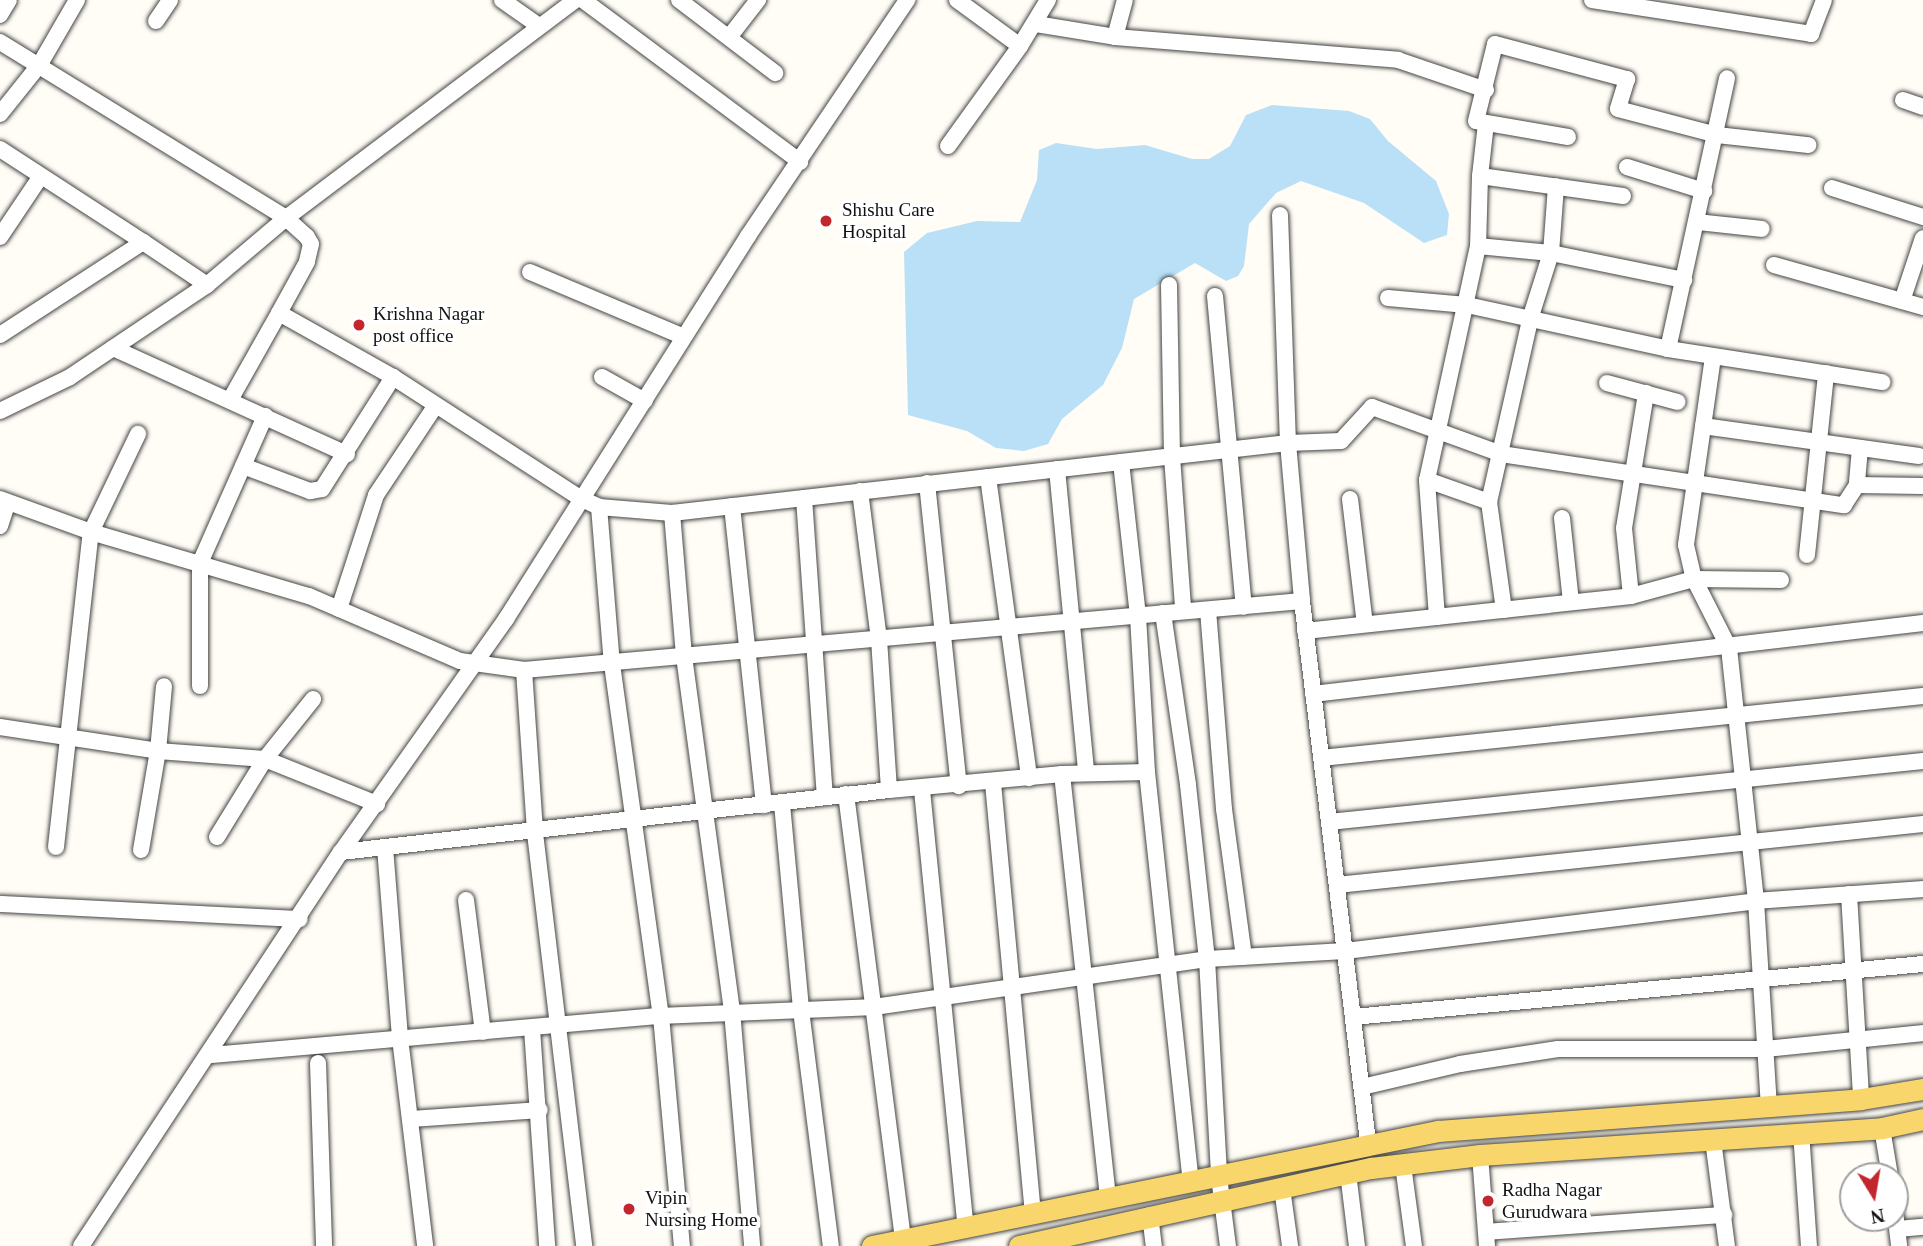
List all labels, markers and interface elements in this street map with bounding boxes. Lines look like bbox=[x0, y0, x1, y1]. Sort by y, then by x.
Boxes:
place label: Shishu Care Hospital bbox=[842, 199, 947, 243]
marker: Shishu Care Hospital bbox=[816, 211, 836, 231]
place label: Krishna Nagar post office bbox=[373, 303, 501, 347]
marker: Krishna Nagar post office bbox=[351, 317, 367, 333]
north arrow bbox=[1839, 1162, 1909, 1232]
place label: Radha Nagar Gurudwara bbox=[1502, 1179, 1619, 1223]
place label: Vipin Nursing Home bbox=[645, 1187, 775, 1231]
marker: Radha Nagar Gurudwara bbox=[1480, 1193, 1496, 1209]
marker: Vipin Nursing Home bbox=[619, 1199, 639, 1219]
text: N bbox=[1869, 1205, 1886, 1228]

